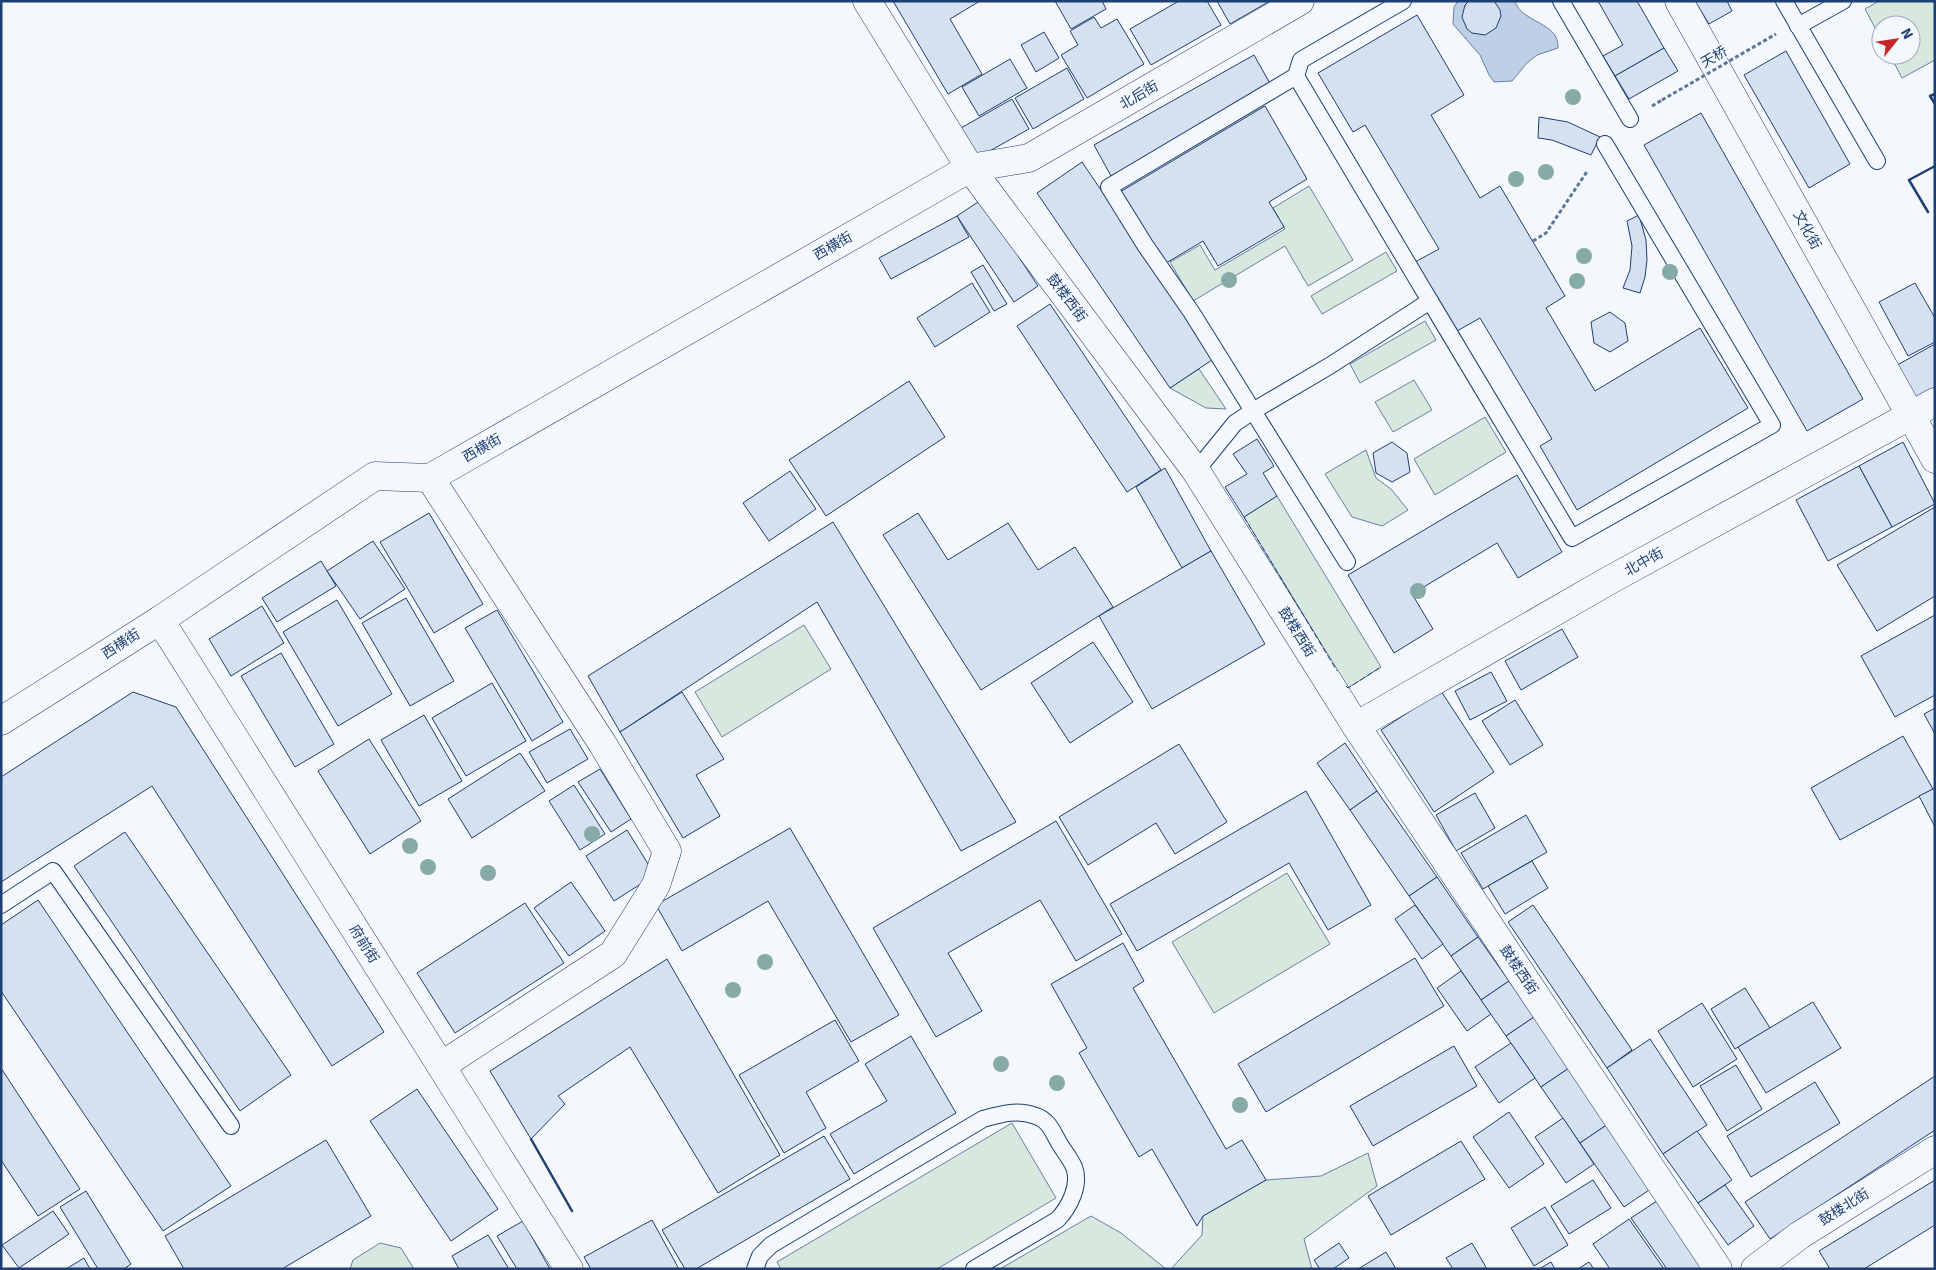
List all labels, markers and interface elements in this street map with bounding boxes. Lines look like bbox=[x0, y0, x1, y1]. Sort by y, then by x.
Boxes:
north arrow bbox=[1871, 15, 1921, 65]
text: N bbox=[1897, 25, 1917, 42]
street label: 天桥 bbox=[1698, 43, 1730, 71]
street label: 北后街 bbox=[1117, 77, 1161, 113]
street label: 文化街 bbox=[1789, 208, 1825, 252]
street label: 西横街 bbox=[811, 228, 855, 264]
street label: 鼓楼西街 bbox=[1043, 271, 1091, 325]
street label: 西横街 bbox=[460, 430, 504, 466]
street label: 北中街 bbox=[1622, 544, 1666, 580]
street label: 鼓楼西街 bbox=[1275, 604, 1319, 660]
street label: 西横街 bbox=[99, 625, 143, 663]
street label: 府前街 bbox=[346, 922, 382, 966]
street label: 鼓楼西街 bbox=[1496, 942, 1542, 998]
street label: 鼓楼北街 bbox=[1816, 1185, 1872, 1229]

